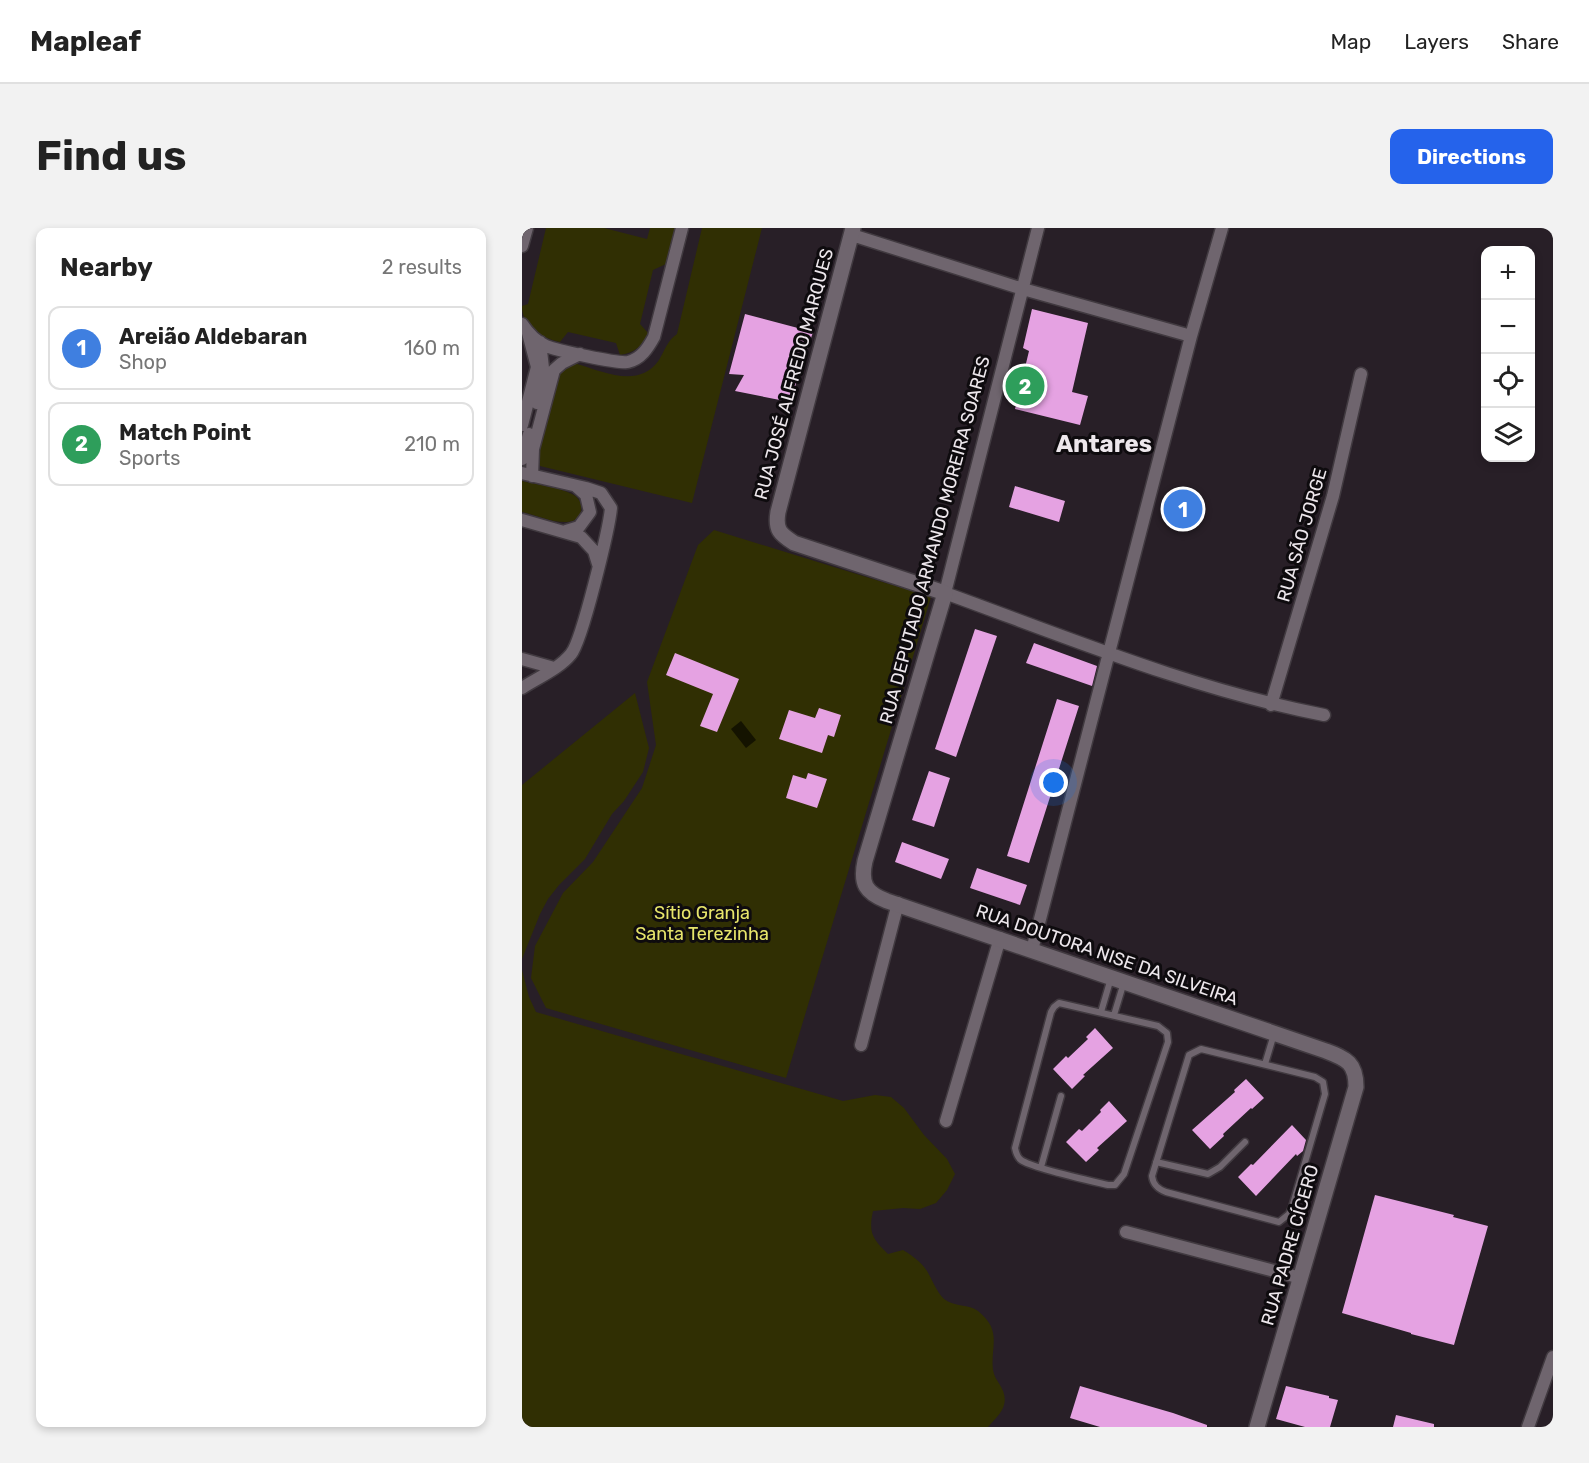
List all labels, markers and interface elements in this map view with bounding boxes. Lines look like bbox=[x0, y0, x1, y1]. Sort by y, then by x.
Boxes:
text: Mapleaf bbox=[30, 25, 141, 58]
text: Map bbox=[1330, 29, 1371, 54]
text: Layers bbox=[1404, 29, 1469, 54]
text: Share bbox=[1502, 29, 1559, 54]
button: Directions bbox=[1390, 129, 1553, 184]
text: Find us bbox=[36, 131, 187, 181]
street label: RUA JOSÉ ALFREDO MARQUES bbox=[750, 246, 838, 502]
map controls bbox=[1481, 246, 1535, 462]
button: + bbox=[1481, 246, 1535, 300]
text: Nearby bbox=[60, 252, 153, 283]
text: 2 results bbox=[382, 255, 462, 279]
button: − bbox=[1481, 300, 1535, 354]
text: Areião Aldebaran bbox=[119, 323, 307, 350]
text: 1 bbox=[77, 336, 86, 360]
text: 160 m bbox=[404, 336, 460, 360]
text: Shop bbox=[119, 350, 167, 374]
street label: RUA DEPUTADO ARMANDO MOREIRA SOARES bbox=[875, 354, 995, 726]
button: locate bbox=[1481, 354, 1535, 408]
pin: 2 bbox=[1006, 364, 1044, 408]
button: layers bbox=[1481, 408, 1535, 462]
text: Match Point bbox=[119, 419, 251, 446]
district label: Antares bbox=[1056, 430, 1152, 458]
text: 2 bbox=[75, 432, 88, 456]
text: 210 m bbox=[404, 432, 460, 456]
text: Sports bbox=[119, 446, 180, 470]
street label: RUA SÃO JORGE bbox=[1272, 466, 1332, 604]
pin: 1 bbox=[1164, 486, 1202, 532]
your location bbox=[1039, 768, 1068, 797]
street label: RUA DOUTORA NISE DA SILVEIRA bbox=[973, 900, 1241, 1010]
park label: Sítio Granja Santa Terezinha bbox=[635, 902, 769, 945]
street label: RUA PADRE CÍCERO bbox=[1257, 1162, 1323, 1328]

